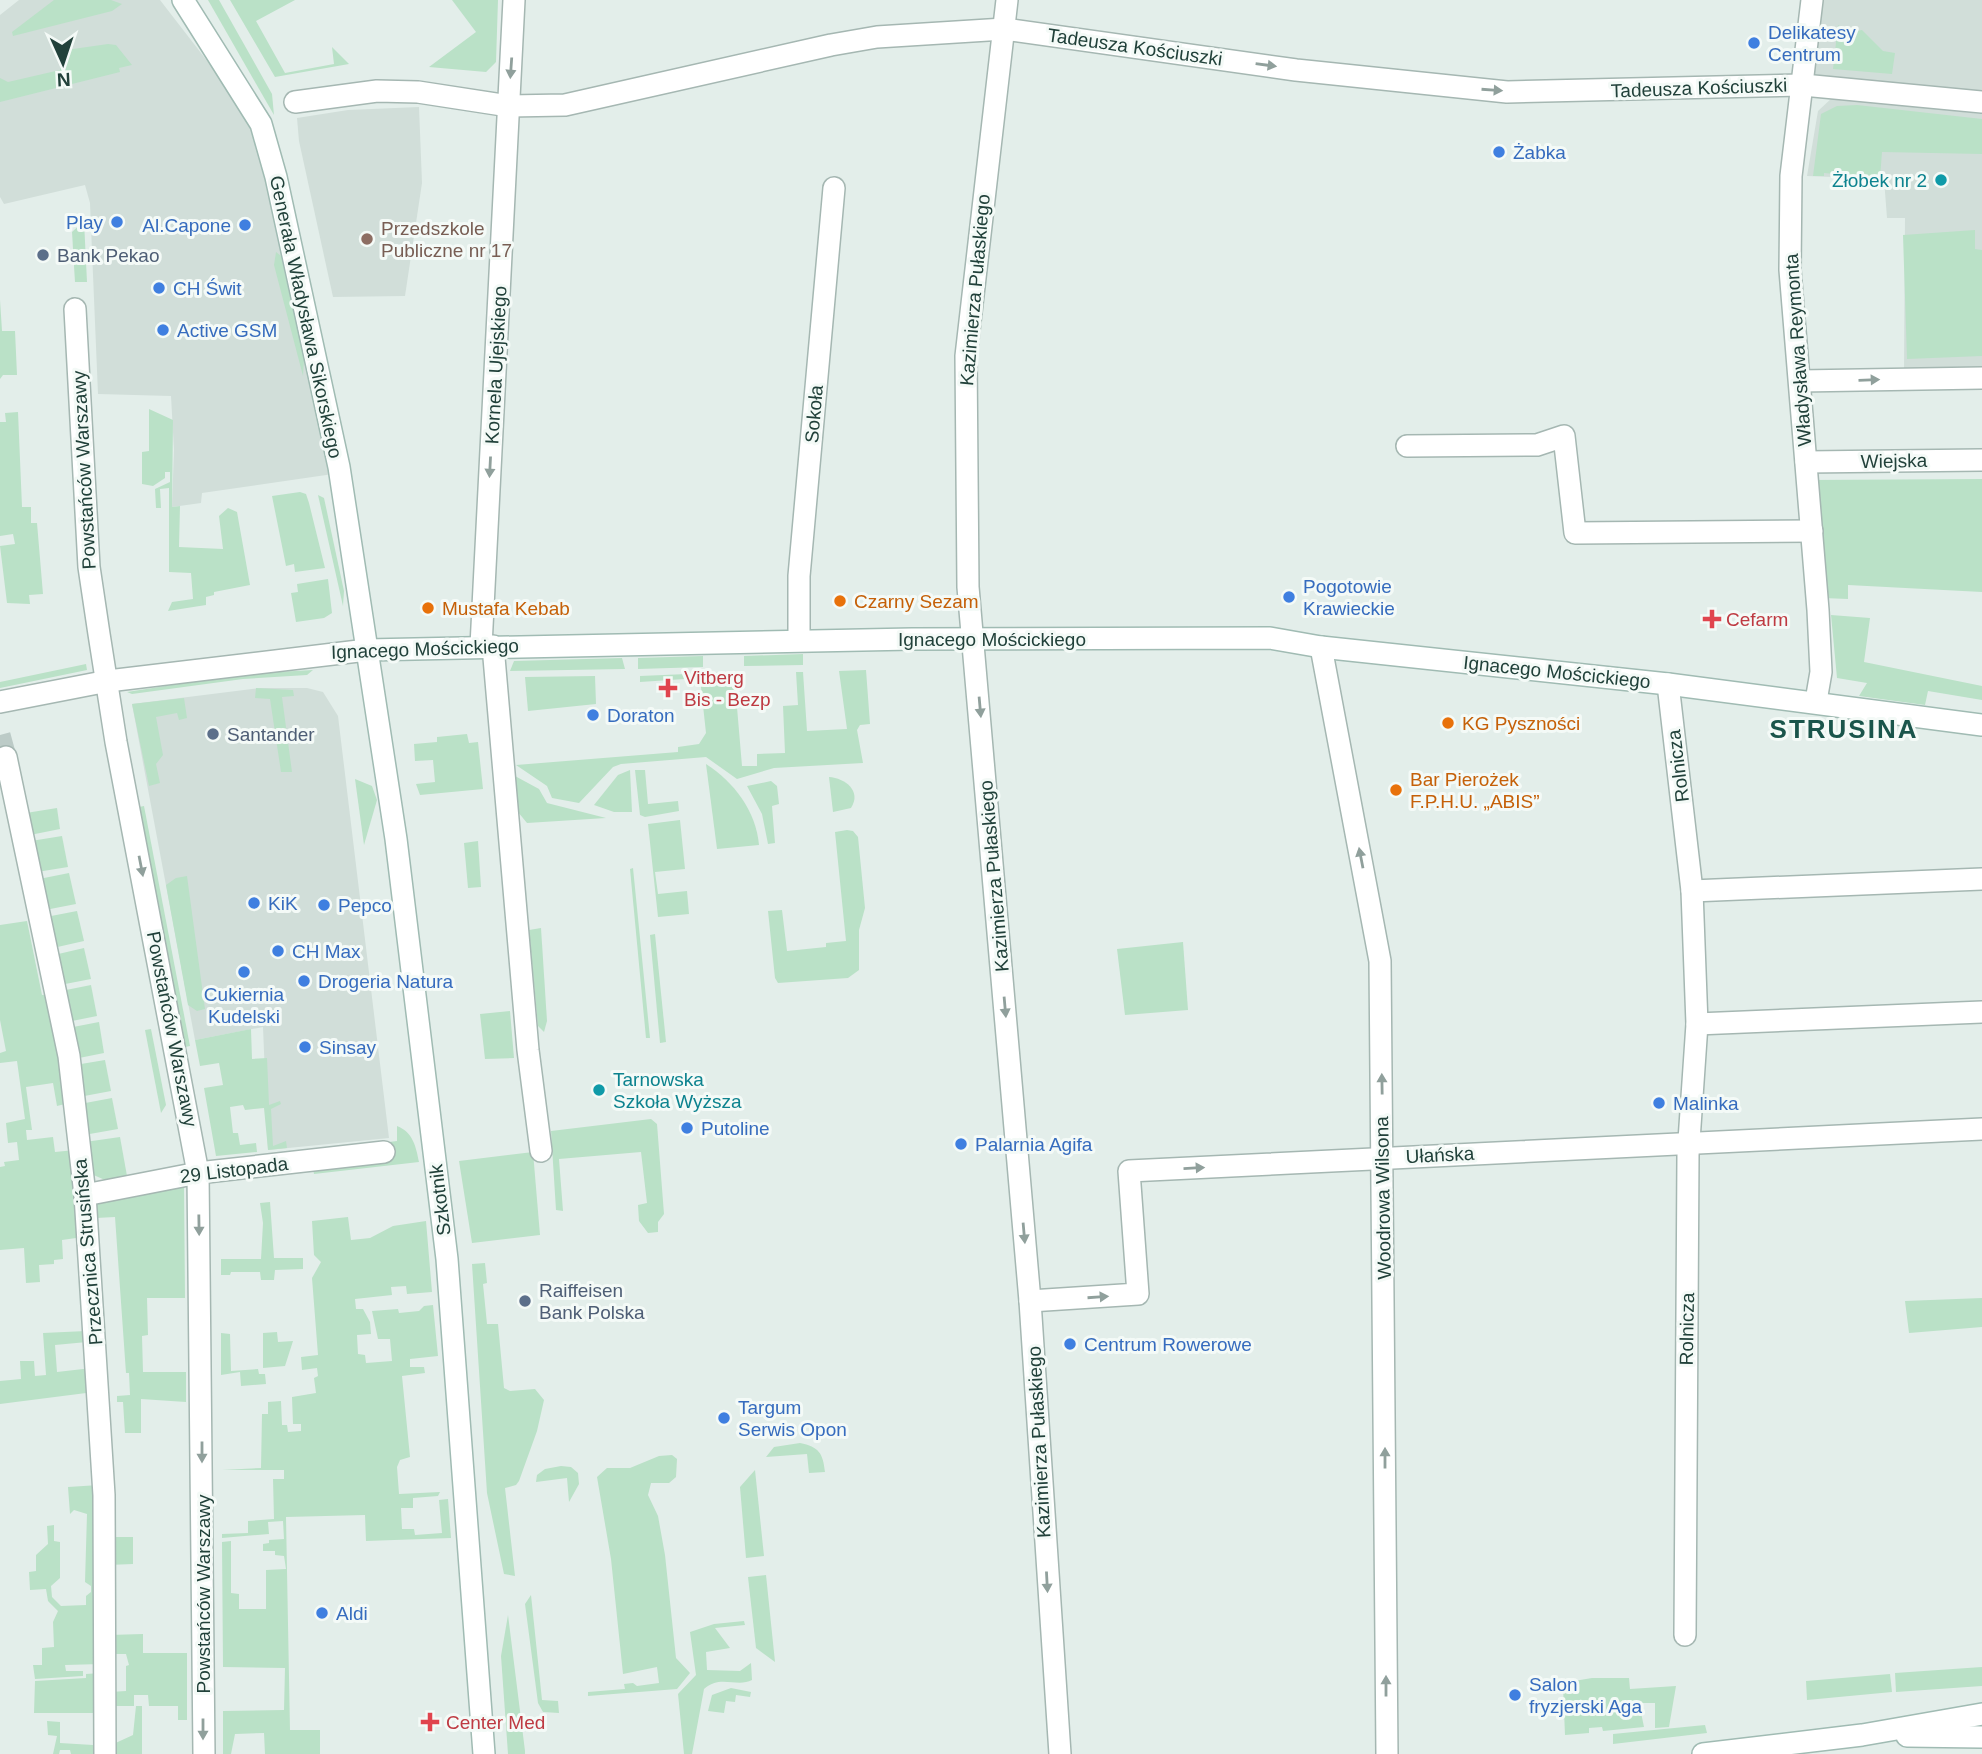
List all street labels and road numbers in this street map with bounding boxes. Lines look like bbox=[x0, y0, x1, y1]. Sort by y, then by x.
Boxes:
street label: Tadeusza Kościuszki bbox=[1046, 24, 1224, 70]
street label: Tadeusza Kościuszki bbox=[1610, 74, 1788, 102]
street label: Generała Władysława Sikorskiego bbox=[266, 174, 346, 460]
street label: Kazimierza Pułaskiego bbox=[956, 193, 994, 387]
street label: Władysława Reymonta bbox=[1781, 252, 1815, 447]
street label: Kornela Ujejskiego bbox=[481, 285, 511, 445]
street label: Powstańców Warszawy bbox=[68, 370, 100, 570]
street label: Sokoła bbox=[801, 384, 827, 444]
street label: Wiejska bbox=[1861, 450, 1928, 472]
street label: Ignacego Mościckiego bbox=[898, 629, 1086, 650]
street label: Ignacego Mościckiego bbox=[331, 635, 519, 663]
street label: Ignacego Mościckiego bbox=[1462, 652, 1652, 692]
street label: Rolnicza bbox=[1663, 728, 1693, 803]
street label: Kazimierza Pułaskiego bbox=[975, 779, 1013, 973]
street label: Powstańców Warszawy bbox=[143, 929, 201, 1129]
street label: Woodrowa Wilsona bbox=[1371, 1116, 1395, 1280]
street label: Ułańska bbox=[1405, 1143, 1475, 1167]
street label: 29 Listopada bbox=[179, 1153, 290, 1187]
street label: Przecznica Strusińska bbox=[69, 1158, 107, 1346]
street label: Szkotnik bbox=[425, 1163, 455, 1237]
street label: Rolnicza bbox=[1676, 1292, 1698, 1366]
street label: Kazimierza Pułaskiego bbox=[1023, 1345, 1055, 1539]
street label: Powstańców Warszawy bbox=[193, 1494, 214, 1693]

